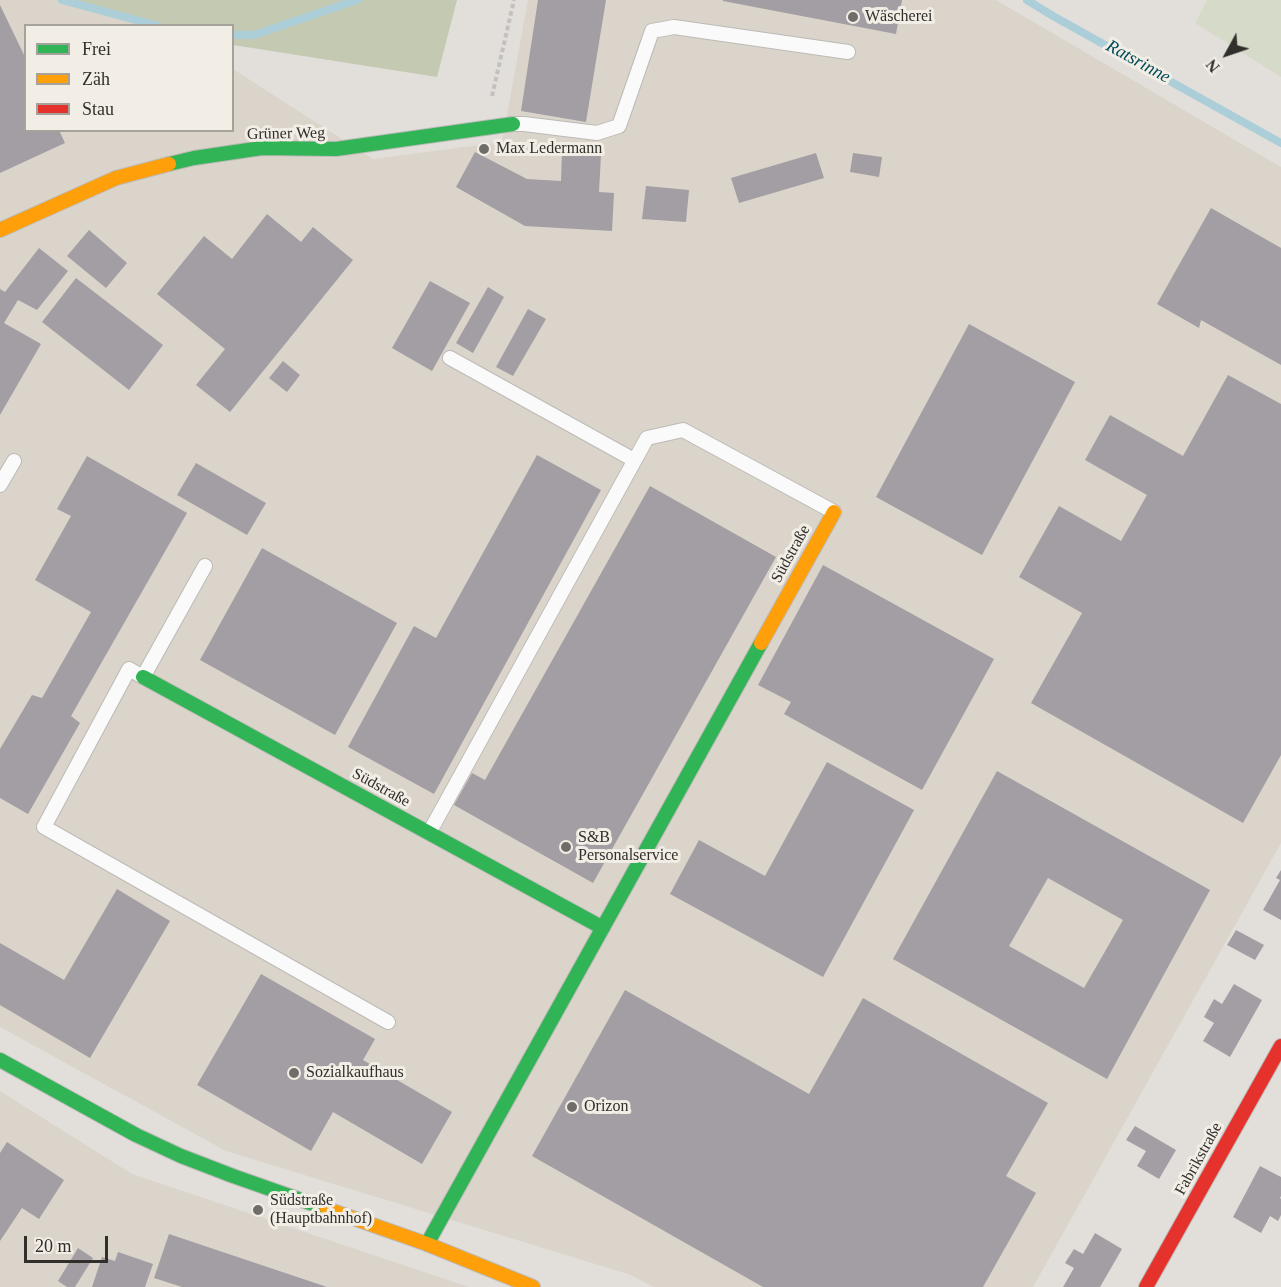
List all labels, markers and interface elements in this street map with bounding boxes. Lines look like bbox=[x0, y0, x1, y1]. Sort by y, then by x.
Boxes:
place label: Wäscherei bbox=[865, 7, 933, 27]
marker: Wäscherei bbox=[846, 10, 860, 24]
legend bbox=[24, 24, 234, 132]
north arrow bbox=[1197, 24, 1257, 84]
water label: Ratsrinne bbox=[1102, 36, 1174, 88]
text: Frei bbox=[82, 39, 111, 59]
text: N bbox=[1203, 56, 1223, 76]
text: Zäh bbox=[82, 69, 110, 89]
text: Stau bbox=[82, 99, 114, 119]
street label: Grüner Weg bbox=[247, 124, 325, 144]
place label: Max Ledermann bbox=[496, 139, 602, 159]
marker: Max Ledermann bbox=[477, 142, 491, 156]
street label: Südstraße bbox=[767, 522, 815, 586]
street label: Südstraße bbox=[349, 764, 413, 812]
place label: S&B Personalservice bbox=[578, 828, 678, 866]
marker: S&B Personalservice bbox=[559, 840, 573, 854]
place label: Sozialkaufhaus bbox=[306, 1063, 404, 1083]
marker: Sozialkaufhaus bbox=[287, 1066, 301, 1080]
place label: Orizon bbox=[584, 1097, 628, 1117]
marker: Orizon bbox=[565, 1100, 579, 1114]
street label: Fabrikstraße bbox=[1171, 1119, 1227, 1199]
place label: Südstraße (Hauptbahnhof) bbox=[270, 1191, 372, 1229]
marker: Südstraße (Hauptbahnhof) bbox=[251, 1203, 265, 1217]
scale bar bbox=[27, 1224, 111, 1262]
text: 20 m bbox=[35, 1236, 72, 1256]

